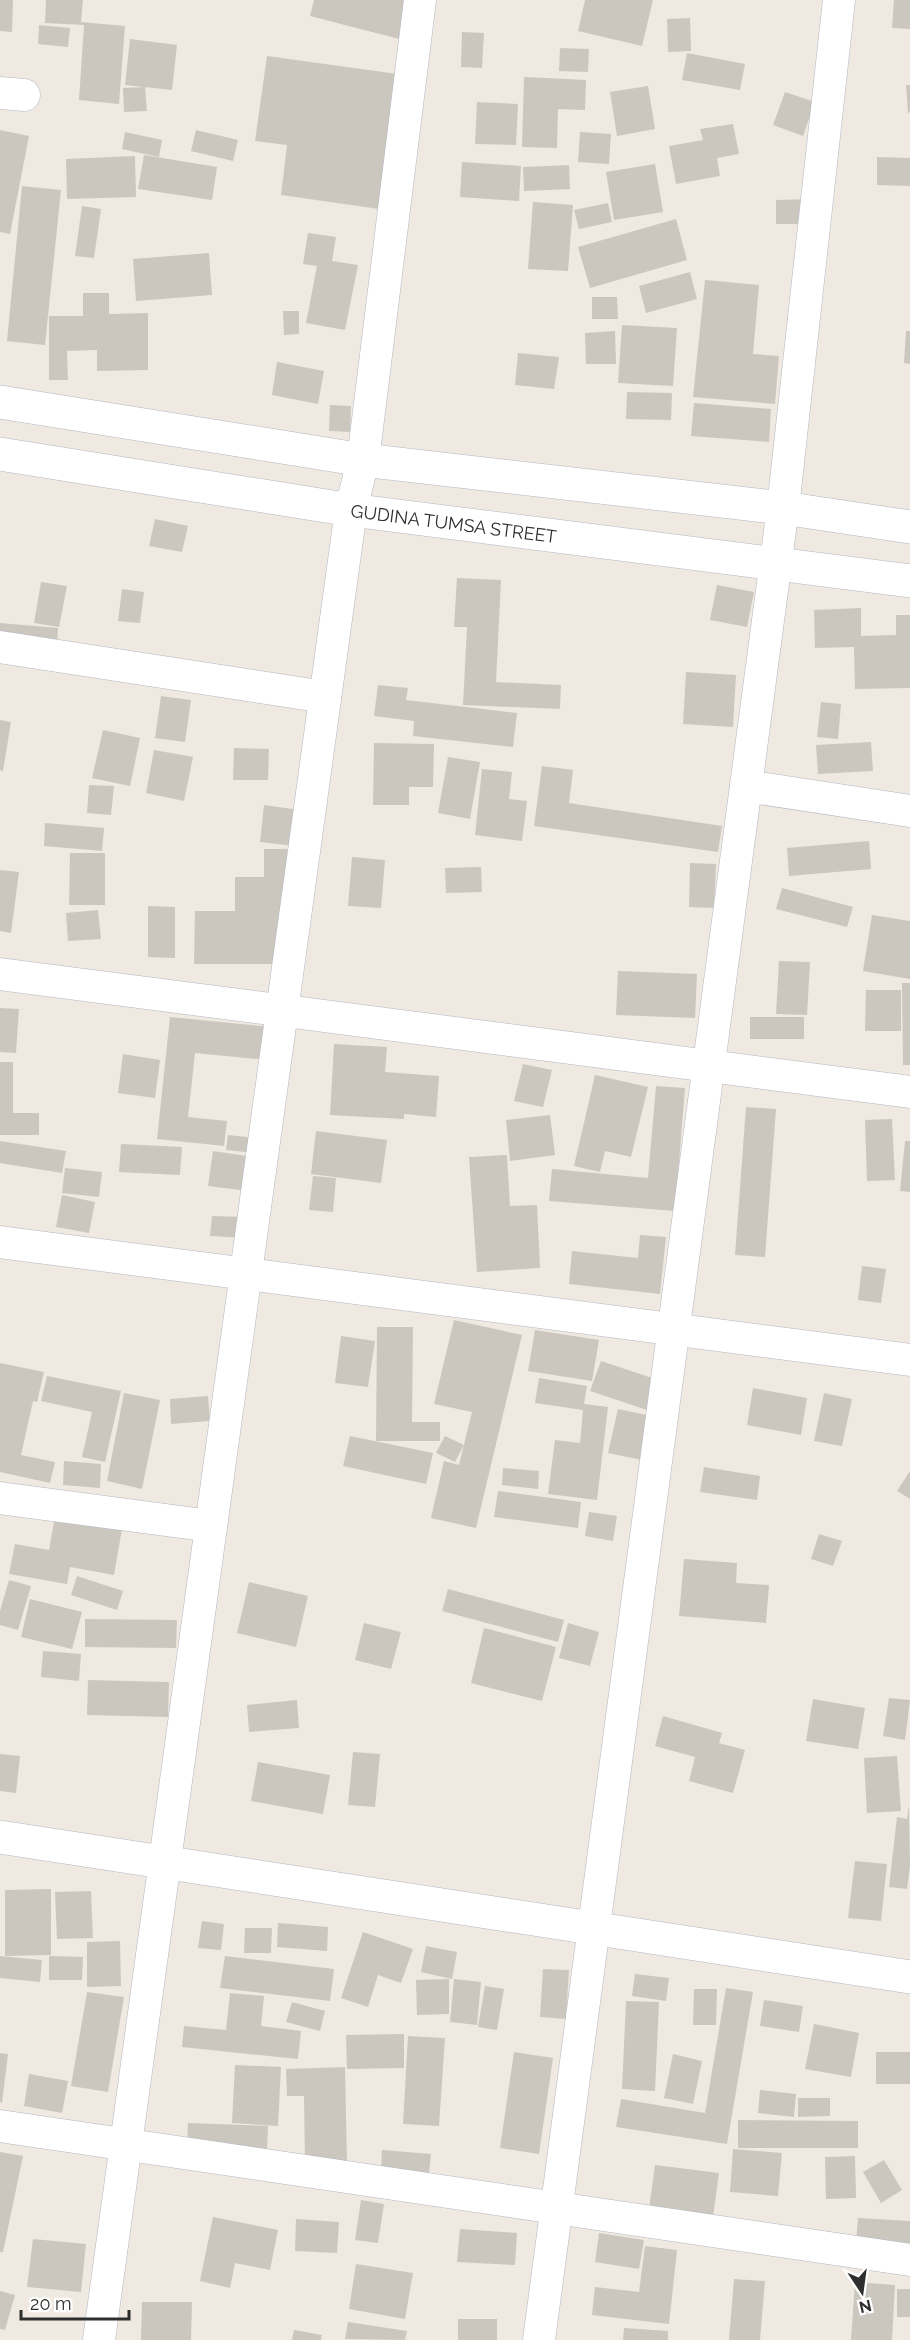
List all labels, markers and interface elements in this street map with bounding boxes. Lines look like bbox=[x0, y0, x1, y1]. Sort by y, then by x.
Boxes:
street label: GUDINA TUMSA STREET bbox=[350, 500, 558, 547]
north arrow bbox=[832, 2262, 892, 2322]
scale bar bbox=[21, 2283, 129, 2321]
text: 20 m bbox=[30, 2293, 72, 2314]
text: N bbox=[857, 2295, 873, 2317]

